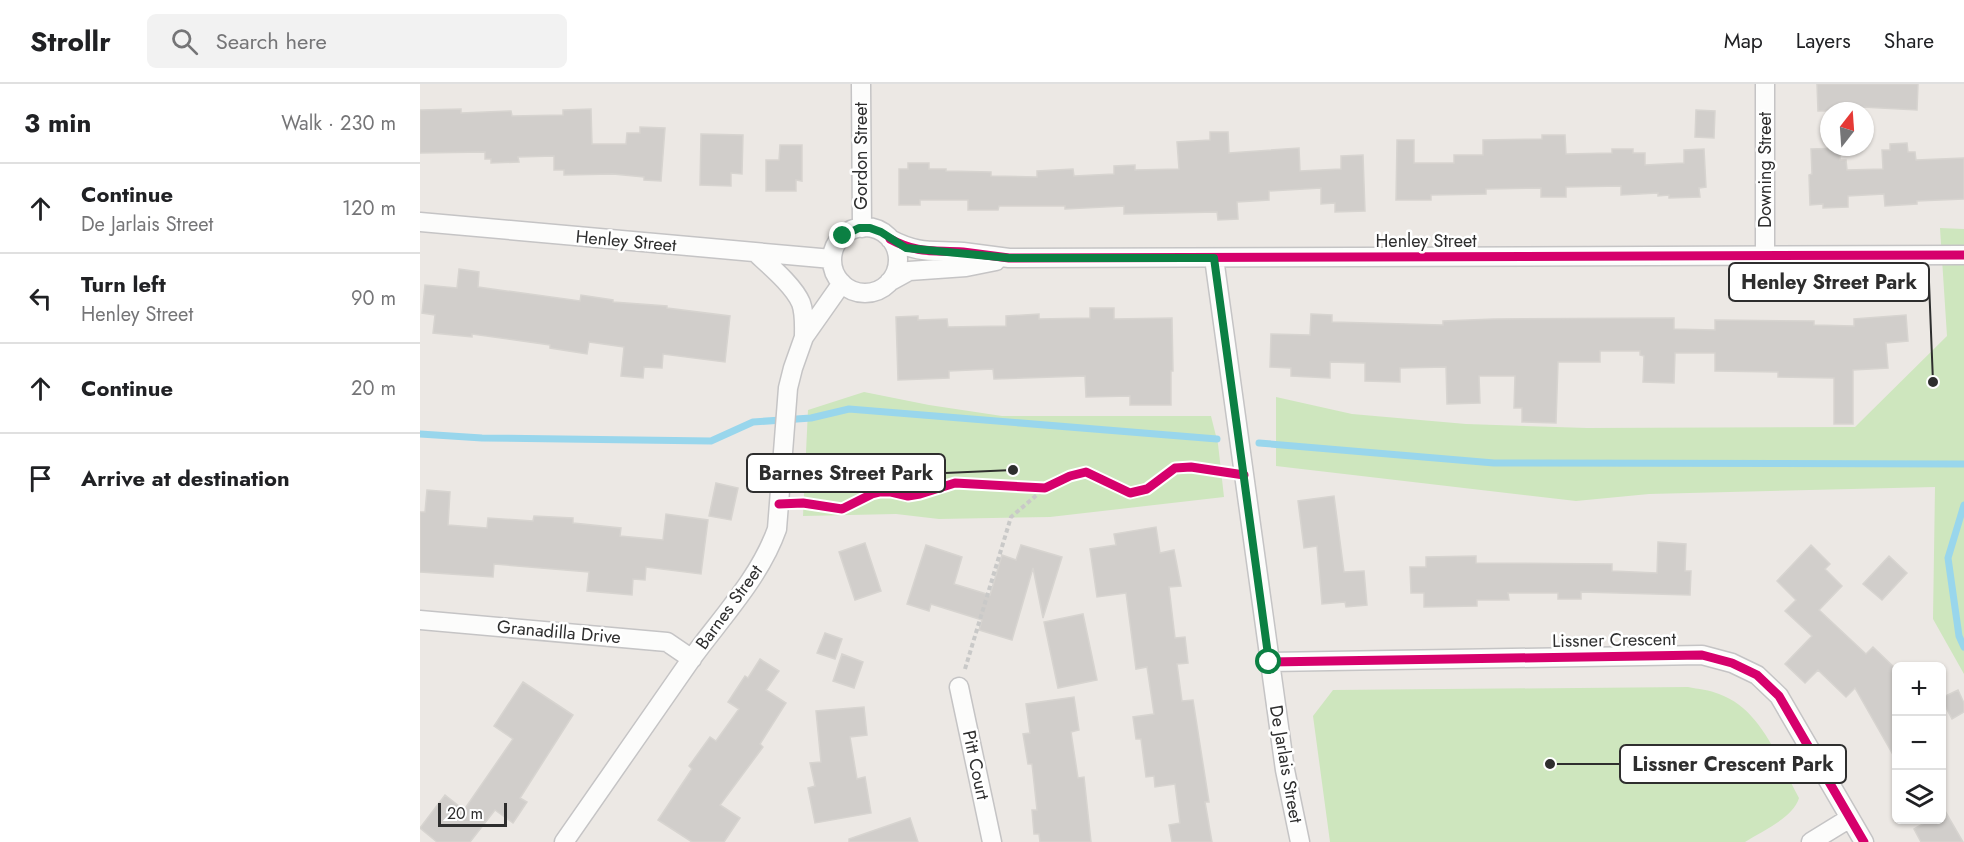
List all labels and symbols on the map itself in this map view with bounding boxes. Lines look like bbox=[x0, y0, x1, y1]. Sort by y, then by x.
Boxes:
street label: Gordon Street bbox=[848, 101, 874, 210]
north arrow bbox=[1820, 102, 1874, 156]
street label: Downing Street bbox=[1752, 111, 1778, 228]
route end bbox=[829, 222, 855, 248]
street label: Henley Street bbox=[575, 224, 678, 258]
street label: Henley Street bbox=[1376, 228, 1477, 254]
callout: Henley Street Park bbox=[1729, 263, 1929, 301]
text: Henley Street Park bbox=[1741, 268, 1918, 297]
callout: Barnes Street Park bbox=[747, 454, 945, 492]
text: Barnes Street Park bbox=[759, 459, 934, 488]
street label: Barnes Street bbox=[689, 559, 769, 655]
street label: Granadilla Drive bbox=[496, 614, 622, 650]
street label: Lissner Crescent bbox=[1552, 626, 1677, 654]
route start bbox=[1255, 648, 1281, 674]
street label: De Jarlais Street bbox=[1263, 703, 1309, 826]
street label: Pitt Court bbox=[956, 728, 996, 803]
callout: Lissner Crescent Park bbox=[1620, 745, 1846, 783]
text: Lissner Crescent Park bbox=[1632, 750, 1834, 779]
scale bar bbox=[438, 800, 507, 828]

